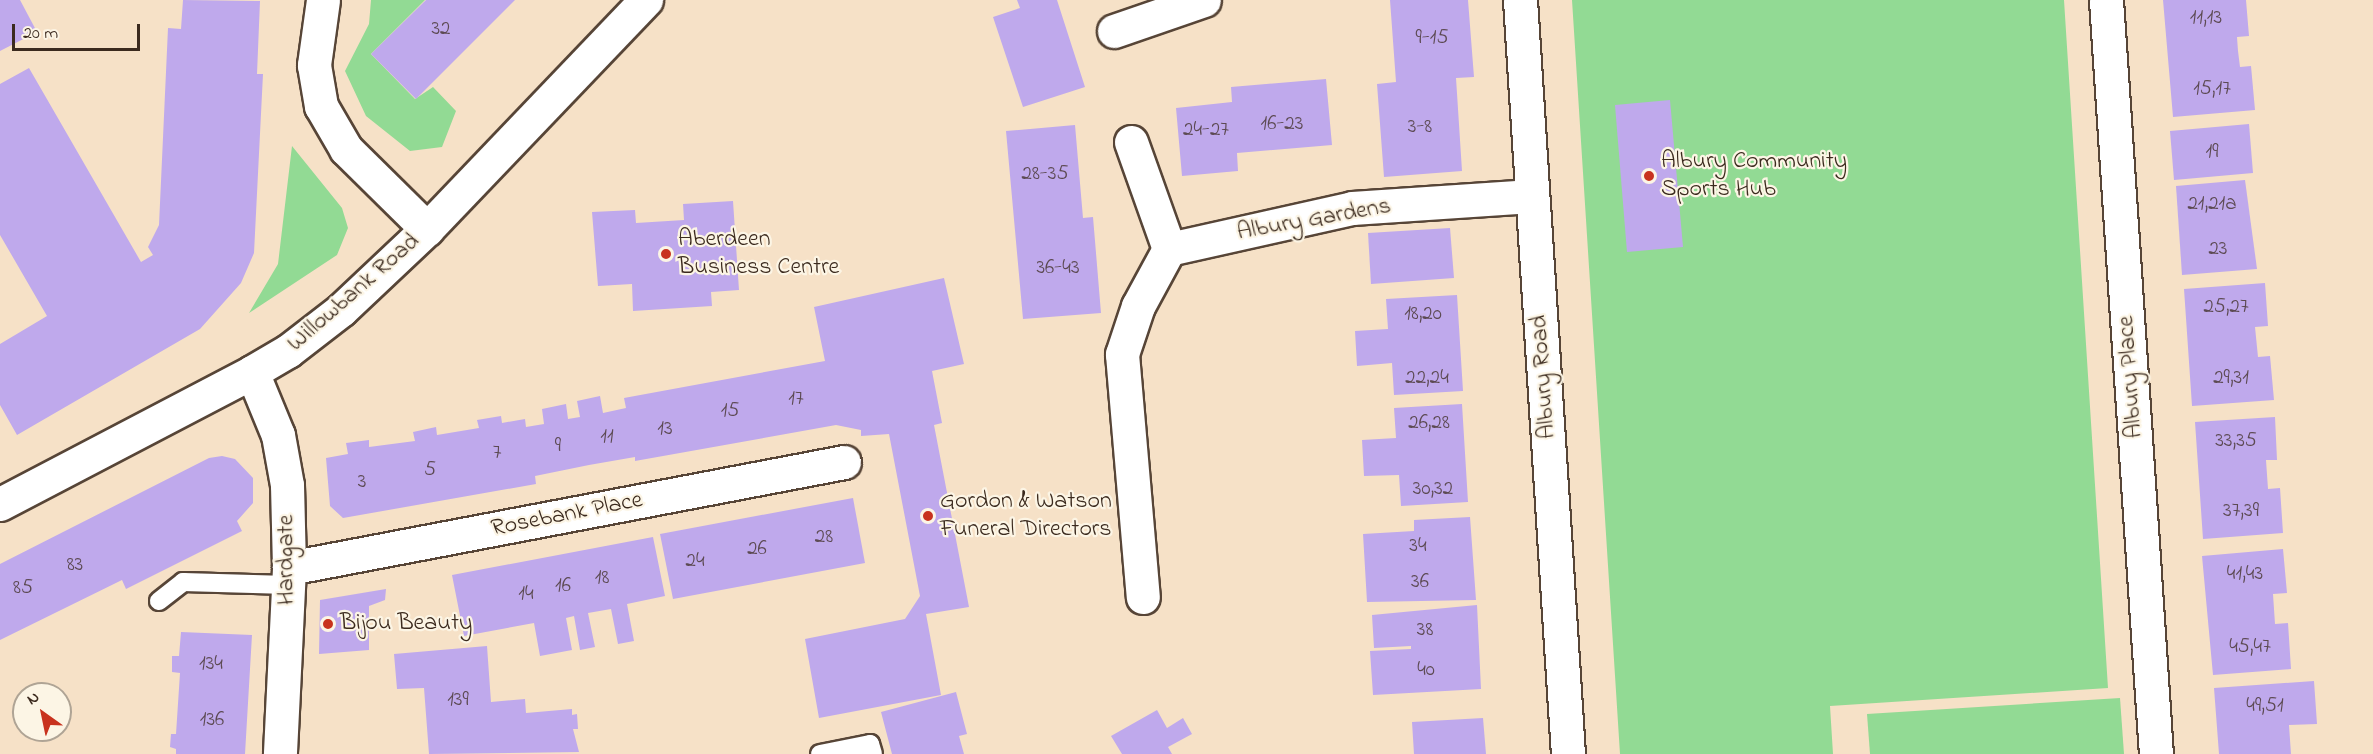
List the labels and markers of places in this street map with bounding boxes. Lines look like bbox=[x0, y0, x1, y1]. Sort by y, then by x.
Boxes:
place label: Albury Community Sports Hub bbox=[1661, 148, 1847, 204]
marker: Albury Community Sports Hub bbox=[1642, 169, 1656, 183]
place label: Aberdeen Business Centre bbox=[678, 226, 839, 282]
marker: Aberdeen Business Centre bbox=[659, 247, 673, 261]
place label: Gordon & Watson Funeral Directors bbox=[940, 488, 1112, 544]
marker: Gordon & Watson Funeral Directors bbox=[921, 509, 935, 523]
place label: Bijou Beauty bbox=[340, 610, 472, 638]
marker: Bijou Beauty bbox=[321, 617, 335, 631]

